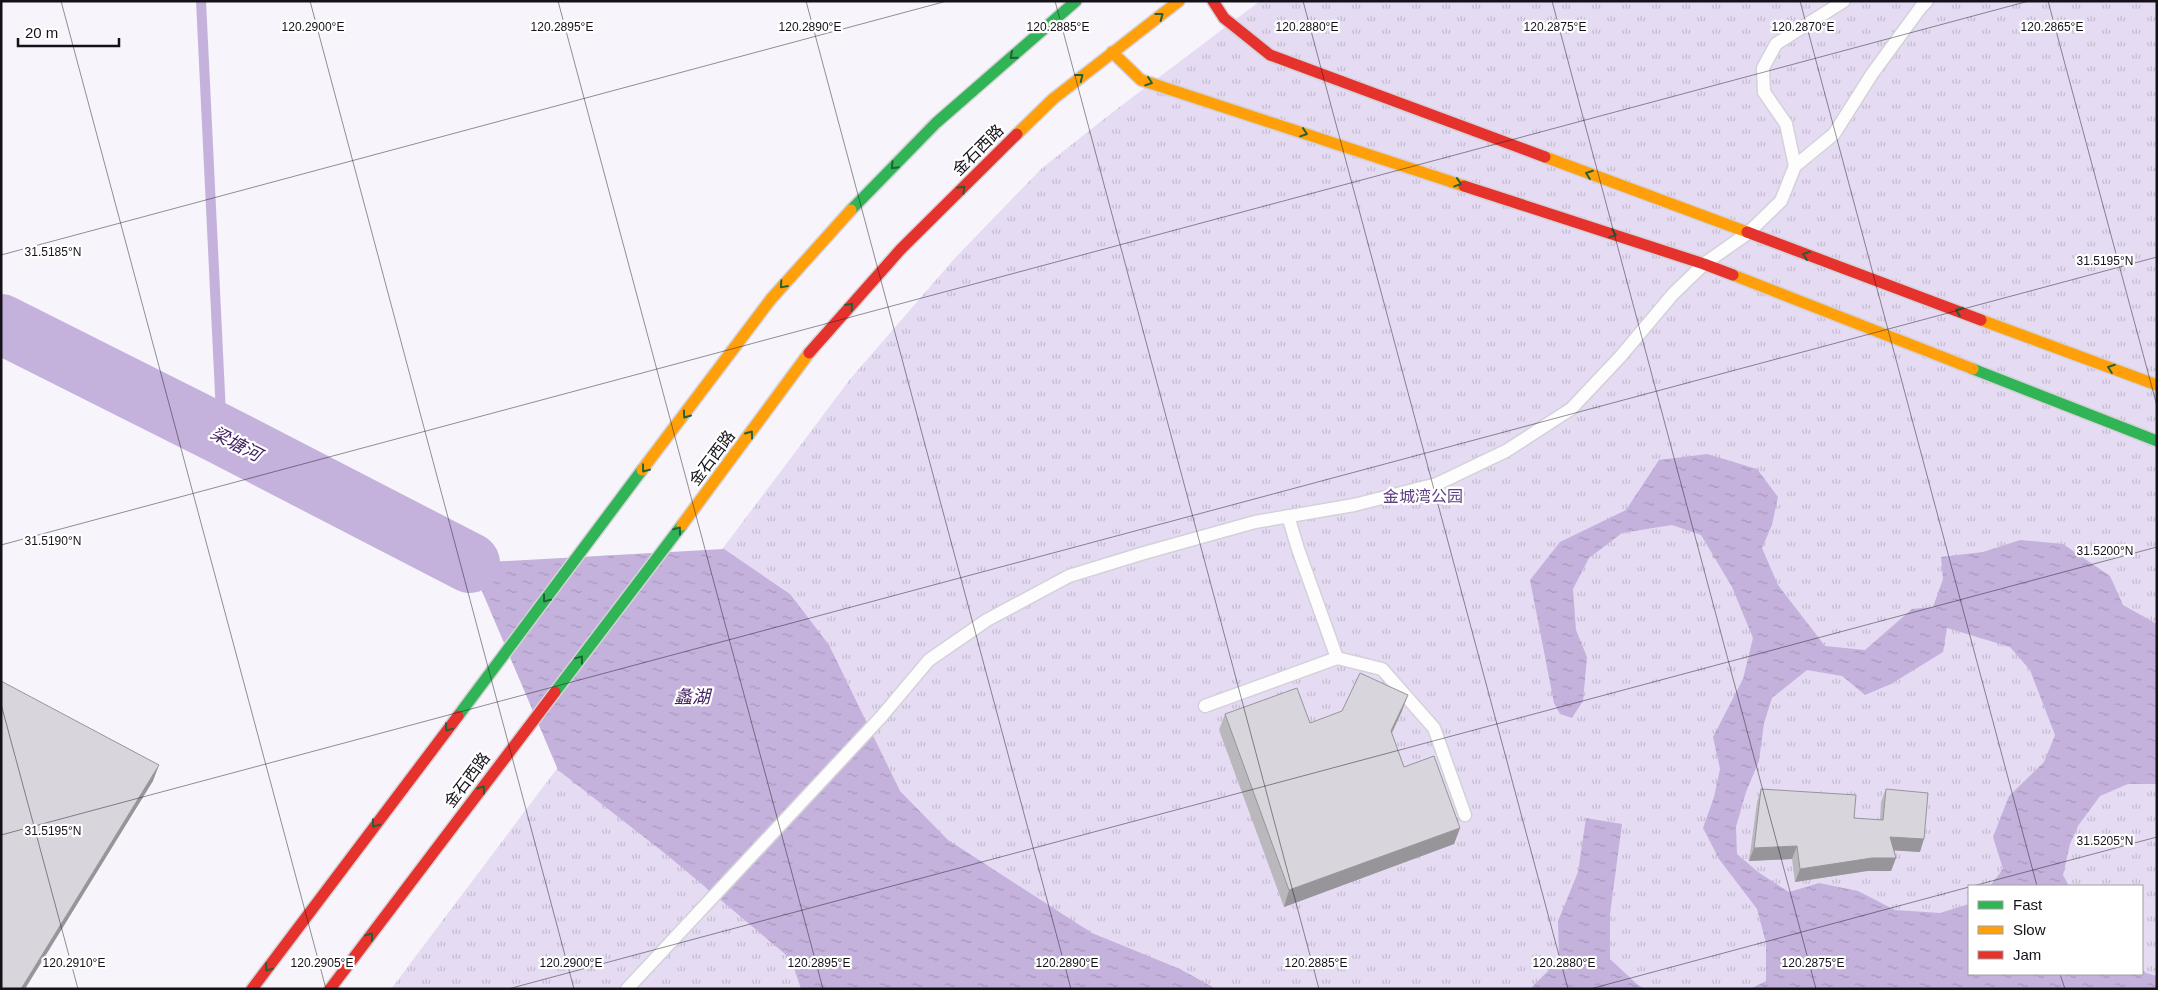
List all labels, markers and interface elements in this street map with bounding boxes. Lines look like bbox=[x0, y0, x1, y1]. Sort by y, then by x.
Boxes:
one-way arrow bbox=[1154, 13, 1164, 22]
scale bar bbox=[18, 15, 119, 47]
text: 120.2900°E bbox=[282, 20, 344, 34]
text: 120.2895°E bbox=[531, 20, 593, 34]
text: 120.2890°E bbox=[779, 20, 841, 34]
text: 120.2885°E bbox=[1027, 20, 1089, 34]
text: 120.2880°E bbox=[1276, 20, 1338, 34]
text: 120.2875°E bbox=[1524, 20, 1586, 34]
text: 120.2870°E bbox=[1772, 20, 1834, 34]
text: 120.2865°E bbox=[2021, 20, 2083, 34]
text: 20 m bbox=[25, 24, 58, 41]
one-way arrow bbox=[1009, 50, 1018, 59]
one-way arrow bbox=[1074, 75, 1083, 83]
one-way arrow bbox=[1145, 76, 1153, 86]
street label: 金石西路 bbox=[949, 121, 1007, 179]
one-way arrow bbox=[1299, 127, 1307, 137]
one-way arrow bbox=[891, 160, 900, 169]
one-way arrow bbox=[1585, 170, 1593, 180]
one-way arrow bbox=[1454, 178, 1462, 188]
one-way arrow bbox=[956, 185, 965, 194]
one-way arrow bbox=[1608, 228, 1616, 238]
text: 31.5185°N bbox=[25, 245, 81, 259]
one-way arrow bbox=[1803, 251, 1811, 261]
text: 31.5195°N bbox=[2077, 254, 2133, 268]
one-way arrow bbox=[780, 280, 789, 289]
one-way arrow bbox=[844, 302, 853, 311]
one-way arrow bbox=[1955, 307, 1964, 317]
one-way arrow bbox=[2107, 364, 2116, 374]
one-way arrow bbox=[683, 409, 691, 418]
water label: 梁塘河 bbox=[207, 423, 267, 467]
street label: 金石西路 bbox=[686, 427, 738, 489]
one-way arrow bbox=[744, 431, 752, 440]
one-way arrow bbox=[642, 463, 650, 472]
park label: 金城湾公园 bbox=[1383, 488, 1463, 505]
one-way arrow bbox=[672, 526, 681, 536]
text: 31.5190°N bbox=[25, 534, 81, 548]
text: 31.5200°N bbox=[2077, 544, 2133, 558]
one-way arrow bbox=[543, 593, 552, 603]
one-way arrow bbox=[574, 656, 582, 665]
water label: 蠡湖 bbox=[674, 687, 713, 707]
one-way arrow bbox=[445, 722, 453, 731]
street label: 金石西路 bbox=[441, 749, 493, 811]
one-way arrow bbox=[476, 786, 484, 795]
one-way arrow bbox=[372, 818, 381, 828]
text: 31.5195°N bbox=[25, 824, 81, 838]
text: 31.5205°N bbox=[2077, 834, 2133, 848]
legend bbox=[1968, 885, 2143, 975]
text: Fast bbox=[2013, 896, 2043, 913]
text: Slow bbox=[2013, 921, 2046, 938]
one-way arrow bbox=[364, 933, 372, 942]
text: Jam bbox=[2013, 946, 2041, 963]
text: 120.2910°E bbox=[43, 956, 105, 970]
text: 120.2905°E bbox=[291, 956, 353, 970]
text: 120.2900°E bbox=[540, 956, 602, 970]
text: 120.2895°E bbox=[788, 956, 850, 970]
text: 120.2890°E bbox=[1036, 956, 1098, 970]
text: 120.2885°E bbox=[1285, 956, 1347, 970]
text: 120.2880°E bbox=[1533, 956, 1595, 970]
text: 120.2875°E bbox=[1782, 956, 1844, 970]
one-way arrow bbox=[265, 962, 274, 972]

